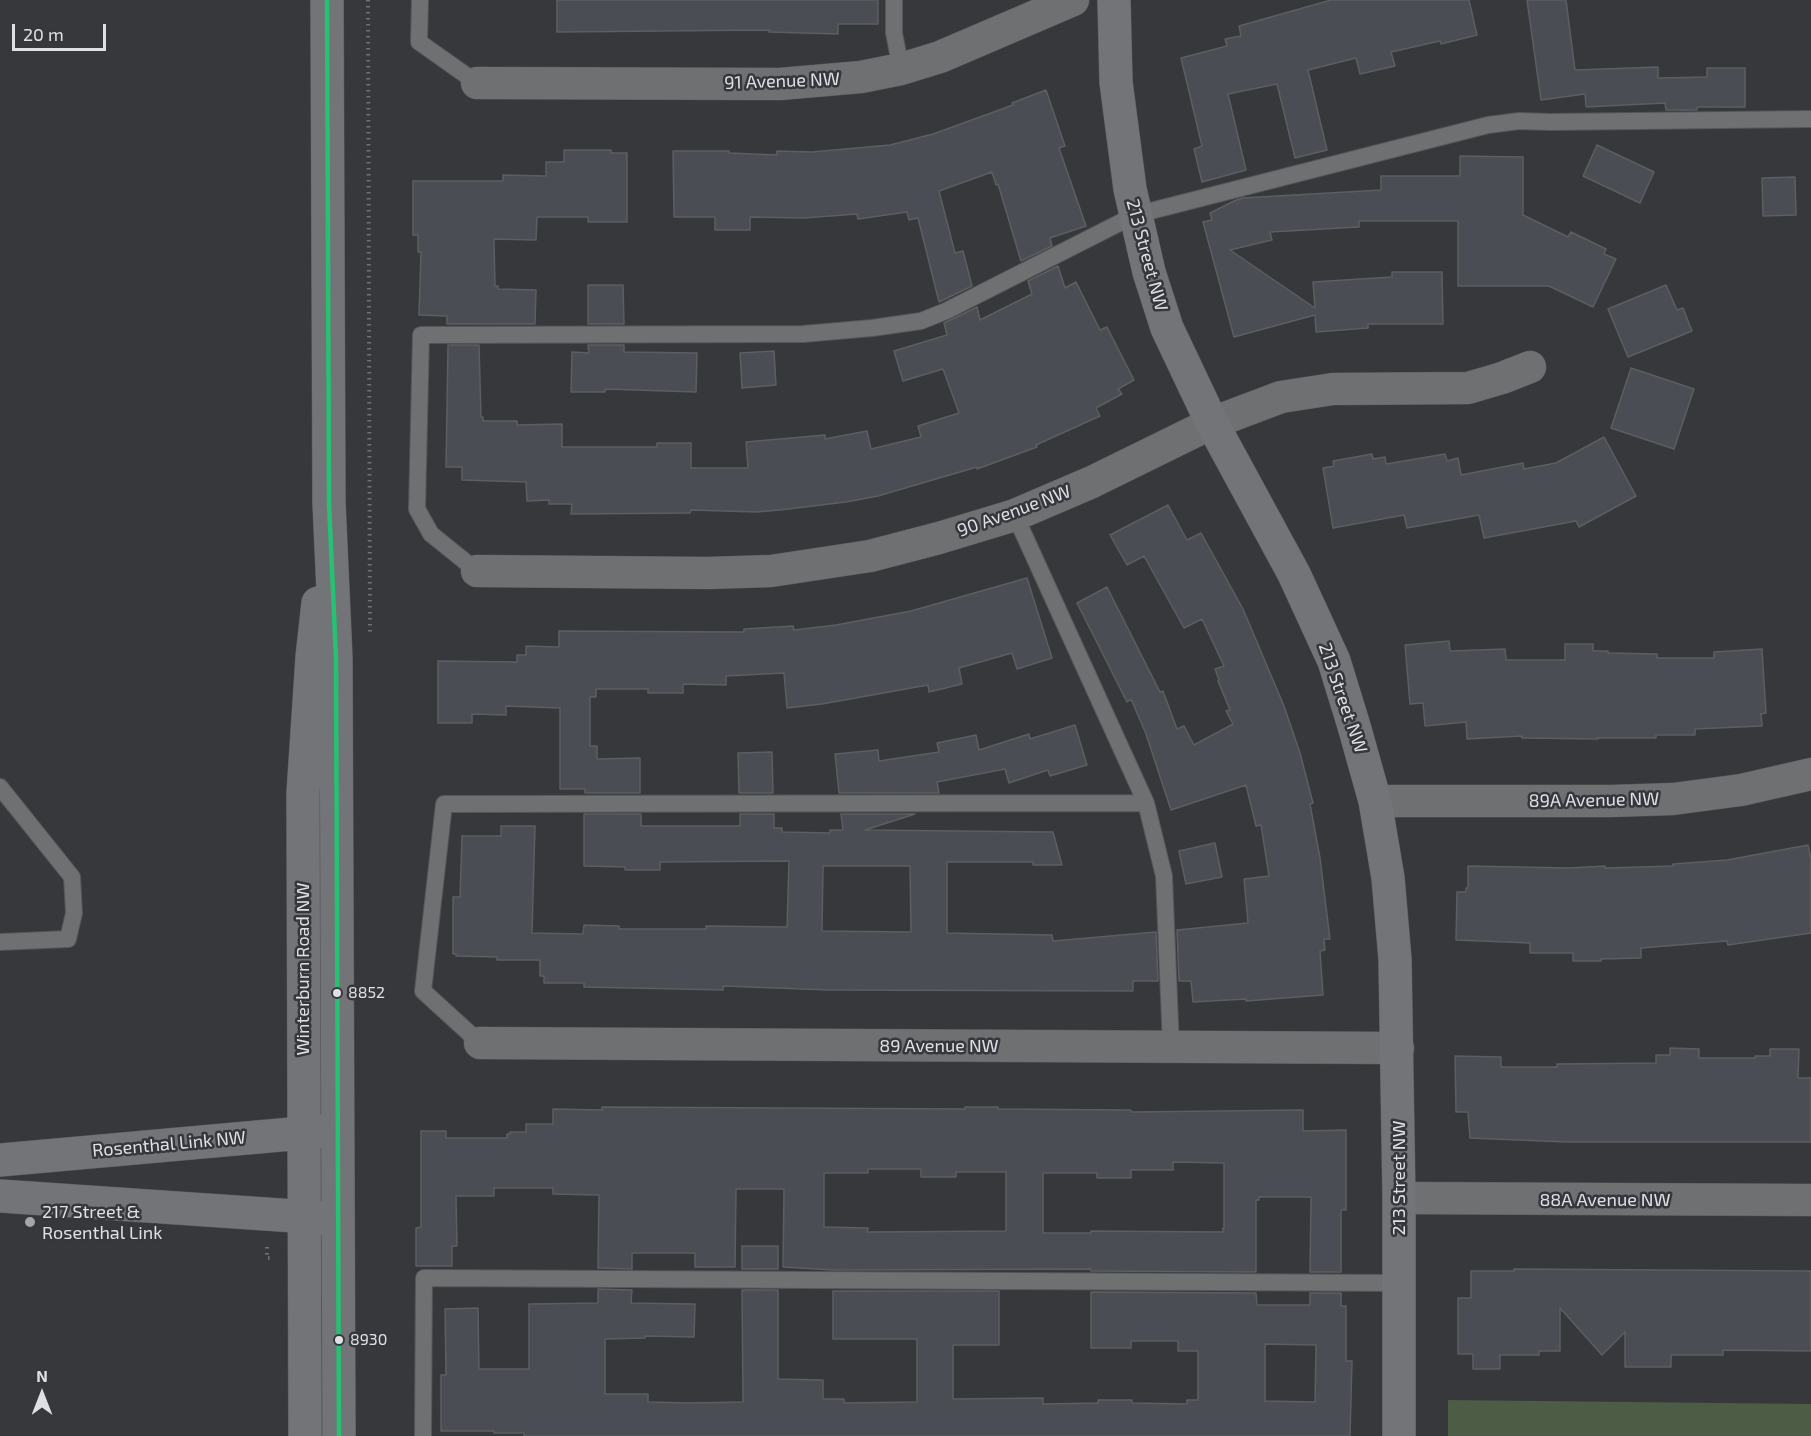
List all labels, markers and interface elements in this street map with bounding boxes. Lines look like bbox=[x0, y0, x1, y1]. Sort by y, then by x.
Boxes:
scale bar bbox=[15, 12, 110, 50]
text: 20 m bbox=[23, 23, 64, 45]
street label: 91 Avenue NW bbox=[724, 68, 840, 94]
street label: 213 Street NW bbox=[1122, 197, 1172, 313]
street label: 90 Avenue NW bbox=[954, 480, 1074, 542]
street label: 213 Street NW bbox=[1314, 640, 1372, 756]
street label: 89A Avenue NW bbox=[1529, 788, 1659, 812]
street label: Winterburn Road NW bbox=[292, 882, 314, 1056]
place label: 8852 bbox=[348, 983, 385, 1003]
marker: 8852 bbox=[331, 987, 343, 999]
street label: 89 Avenue NW bbox=[879, 1035, 999, 1057]
street label: 213 Street NW bbox=[1388, 1120, 1410, 1236]
street label: Rosenthal Link NW bbox=[91, 1127, 247, 1161]
street label: 88A Avenue NW bbox=[1539, 1189, 1671, 1211]
place label: 217 Street & Rosenthal Link bbox=[42, 1201, 162, 1244]
marker: 217 Street & Rosenthal Link bbox=[23, 1215, 37, 1229]
place label: 8930 bbox=[350, 1330, 387, 1350]
marker: 8930 bbox=[333, 1334, 345, 1346]
north arrow bbox=[12, 1364, 72, 1424]
text: N bbox=[36, 1366, 48, 1385]

